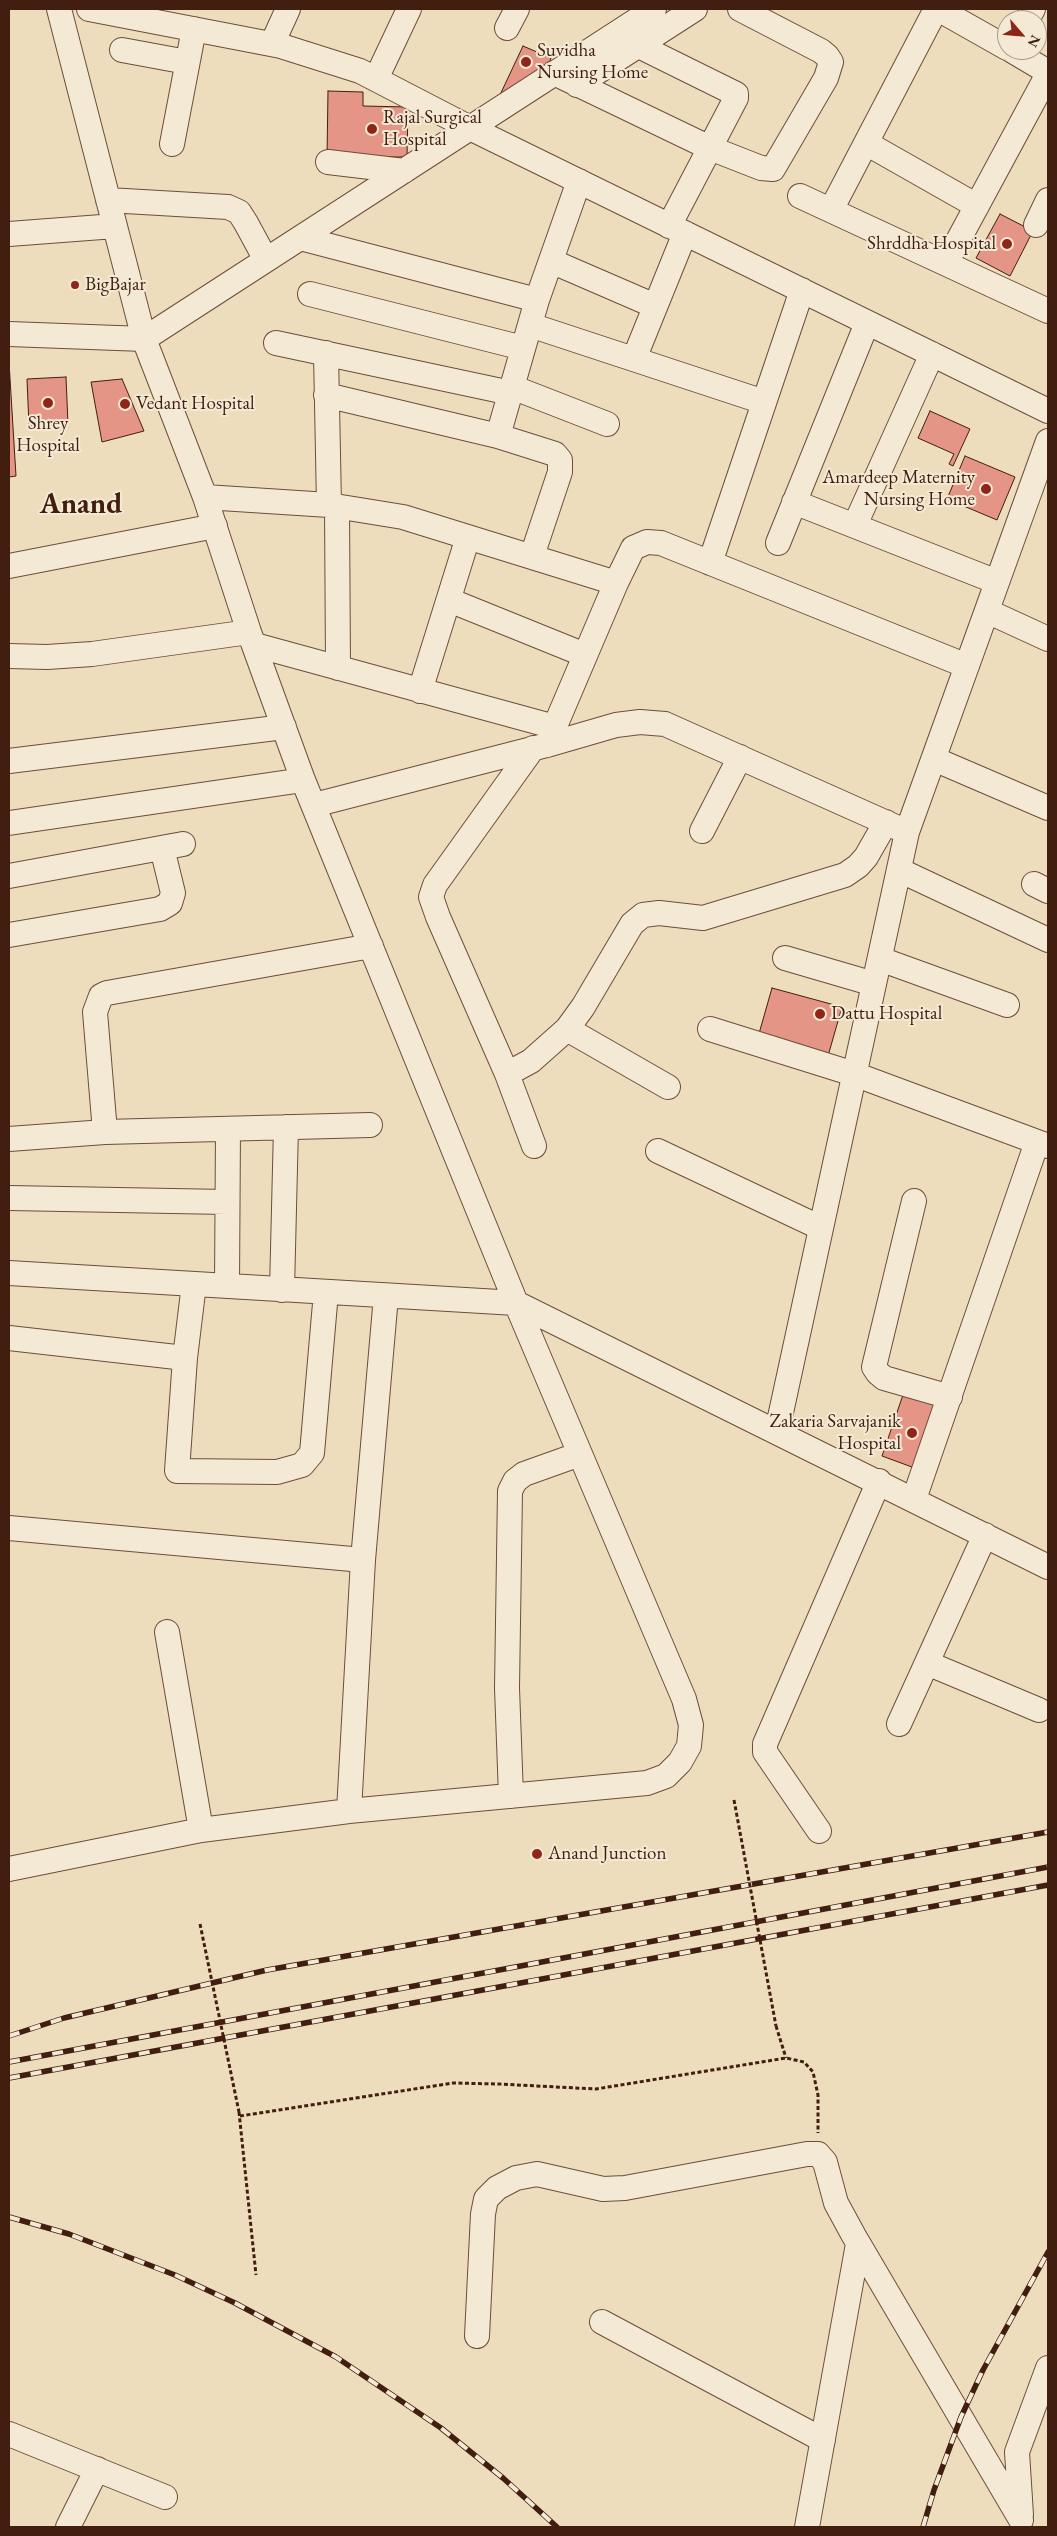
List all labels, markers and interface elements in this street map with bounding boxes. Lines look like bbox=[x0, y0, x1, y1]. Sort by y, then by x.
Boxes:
north arrow bbox=[997, 10, 1047, 60]
text: N bbox=[1024, 32, 1045, 50]
place label: Suvidha Nursing Home bbox=[537, 40, 648, 84]
marker: Suvidha Nursing Home bbox=[519, 55, 533, 69]
place label: Rajal Surgical Hospital bbox=[383, 107, 482, 151]
marker: Rajal Surgical Hospital bbox=[365, 122, 379, 136]
place label: Shrddha Hospital bbox=[867, 233, 996, 255]
marker: Shrddha Hospital bbox=[1000, 237, 1014, 251]
place label: BigBajar bbox=[85, 274, 146, 296]
marker: BigBajar bbox=[69, 279, 81, 291]
place label: Vedant Hospital bbox=[136, 393, 255, 415]
marker: Shrey Hospital bbox=[41, 396, 55, 410]
marker: Vedant Hospital bbox=[118, 397, 132, 411]
place label: Shrey Hospital bbox=[16, 413, 80, 457]
place label: Amardeep Maternity Nursing Home bbox=[822, 467, 975, 511]
marker: Amardeep Maternity Nursing Home bbox=[979, 482, 993, 496]
district label: Anand bbox=[40, 488, 122, 522]
place label: Dattu Hospital bbox=[831, 1003, 942, 1025]
marker: Dattu Hospital bbox=[813, 1007, 827, 1021]
place label: Zakaria Sarvajanik Hospital bbox=[769, 1411, 901, 1455]
marker: Zakaria Sarvajanik Hospital bbox=[905, 1426, 919, 1440]
place label: Anand Junction bbox=[548, 1843, 667, 1865]
marker: Anand Junction bbox=[530, 1847, 544, 1861]

